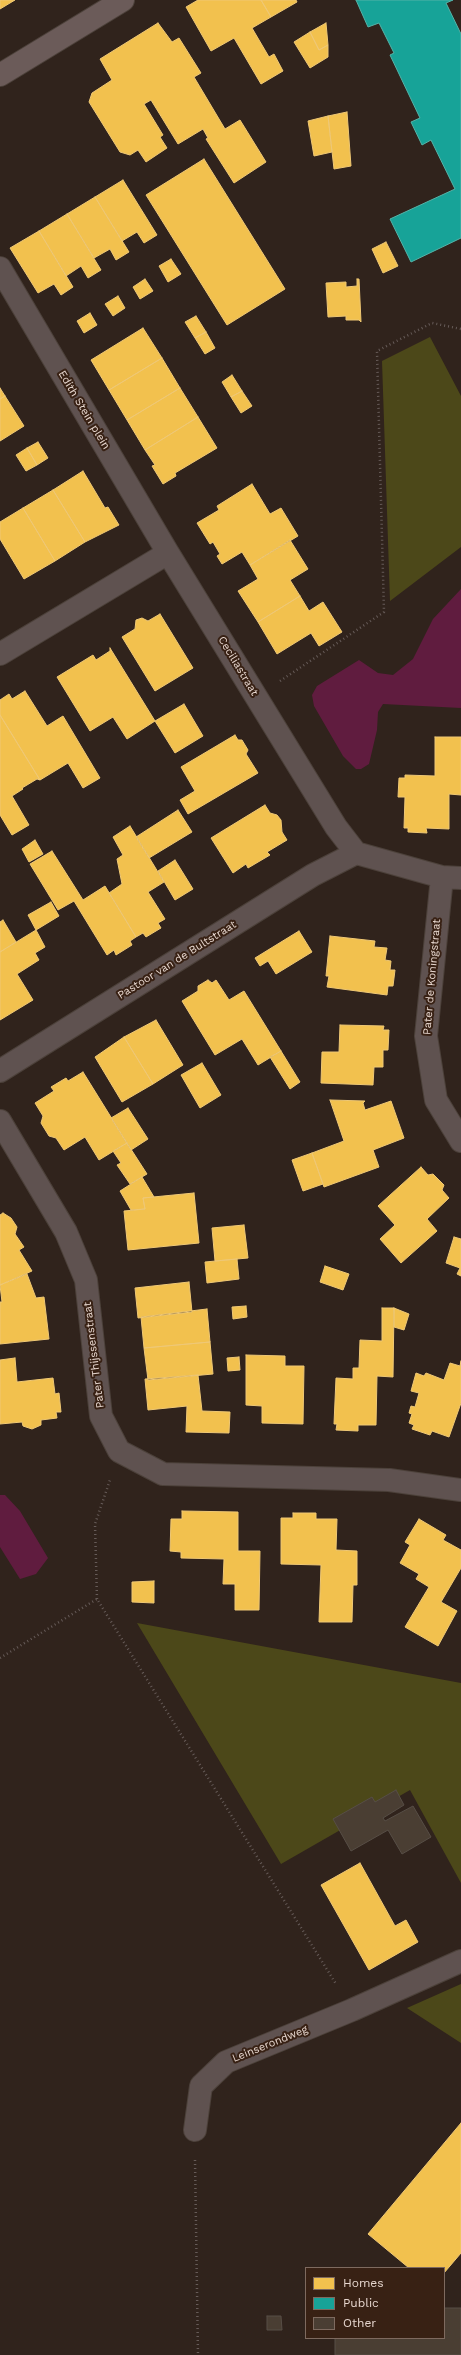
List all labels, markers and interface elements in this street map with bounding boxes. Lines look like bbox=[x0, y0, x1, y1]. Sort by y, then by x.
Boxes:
street label: Edith Stein plein bbox=[55, 368, 113, 452]
street label: Ceciliastraat bbox=[215, 634, 261, 698]
street label: Pastoor van de Bultstraat bbox=[115, 918, 239, 1002]
street label: Pater de Koningstraat bbox=[420, 919, 444, 1035]
street label: Pater Thijssenstraat bbox=[81, 1301, 107, 1409]
street label: Leinserondweg bbox=[230, 2023, 310, 2065]
legend bbox=[305, 2267, 445, 2339]
text: Homes bbox=[343, 2276, 384, 2290]
text: Public bbox=[343, 2296, 379, 2310]
text: Other bbox=[343, 2316, 376, 2330]

